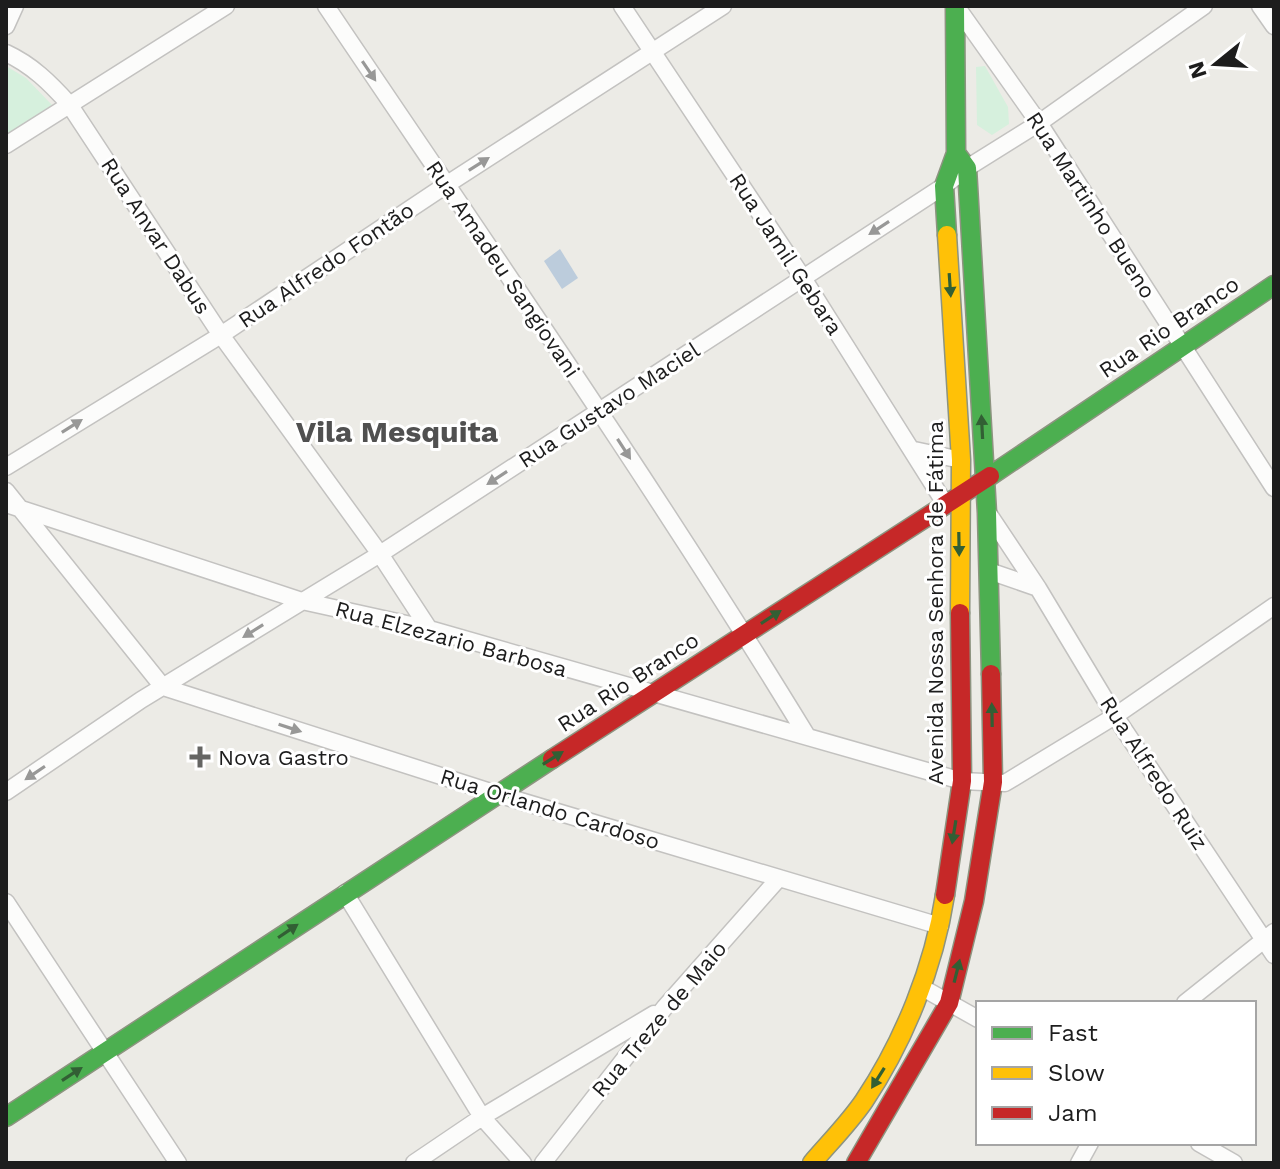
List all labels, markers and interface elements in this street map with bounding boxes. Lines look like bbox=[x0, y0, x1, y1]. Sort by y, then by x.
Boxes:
north arrow bbox=[1176, 24, 1256, 104]
text: N bbox=[1183, 58, 1212, 82]
one-way arrow bbox=[361, 60, 376, 81]
street label: Rua Martinho Bueno bbox=[1021, 107, 1161, 303]
street label: Rua Anvar Dabus bbox=[96, 153, 216, 319]
street label: Rua Amadeu Sangiovani bbox=[421, 156, 585, 382]
one-way arrow bbox=[468, 157, 490, 171]
street label: Rua Jamil Gebara bbox=[724, 168, 848, 340]
street label: Rua Alfredo Fontão bbox=[234, 197, 418, 333]
one-way arrow bbox=[868, 221, 889, 236]
street label: Rua Rio Branco bbox=[1094, 271, 1244, 383]
one-way arrow bbox=[944, 273, 957, 298]
street label: Rua Gustavo Maciel bbox=[514, 337, 704, 473]
district label: Vila Mesquita bbox=[296, 414, 499, 449]
one-way arrow bbox=[976, 414, 989, 439]
one-way arrow bbox=[62, 418, 83, 433]
street label: Avenida Nossa Senhora de Fátima bbox=[923, 421, 948, 785]
one-way arrow bbox=[616, 438, 631, 460]
one-way arrow bbox=[486, 471, 508, 485]
one-way arrow bbox=[953, 532, 966, 557]
street label: Rua Elzezario Barbosa bbox=[332, 596, 570, 682]
one-way arrow bbox=[760, 610, 782, 624]
one-way arrow bbox=[242, 624, 264, 638]
street label: Rua Rio Branco bbox=[553, 627, 703, 737]
street label: Rua Alfredo Ruiz bbox=[1095, 692, 1213, 854]
one-way arrow bbox=[985, 702, 998, 727]
one-way arrow bbox=[279, 722, 303, 735]
place label: Nova Gastro bbox=[218, 745, 349, 770]
marker: Nova Gastro bbox=[189, 746, 211, 768]
one-way arrow bbox=[542, 752, 564, 766]
street label: Rua Orlando Cardoso bbox=[437, 764, 663, 854]
one-way arrow bbox=[24, 765, 45, 780]
one-way arrow bbox=[947, 819, 960, 844]
one-way arrow bbox=[278, 924, 299, 939]
street label: Rua Treze de Maio bbox=[586, 936, 732, 1102]
one-way arrow bbox=[951, 959, 964, 984]
legend bbox=[976, 1001, 1256, 1145]
text: Fast bbox=[1048, 1019, 1098, 1047]
text: Slow bbox=[1048, 1059, 1105, 1087]
one-way arrow bbox=[61, 1067, 82, 1082]
one-way arrow bbox=[871, 1067, 885, 1089]
text: Jam bbox=[1048, 1099, 1098, 1127]

